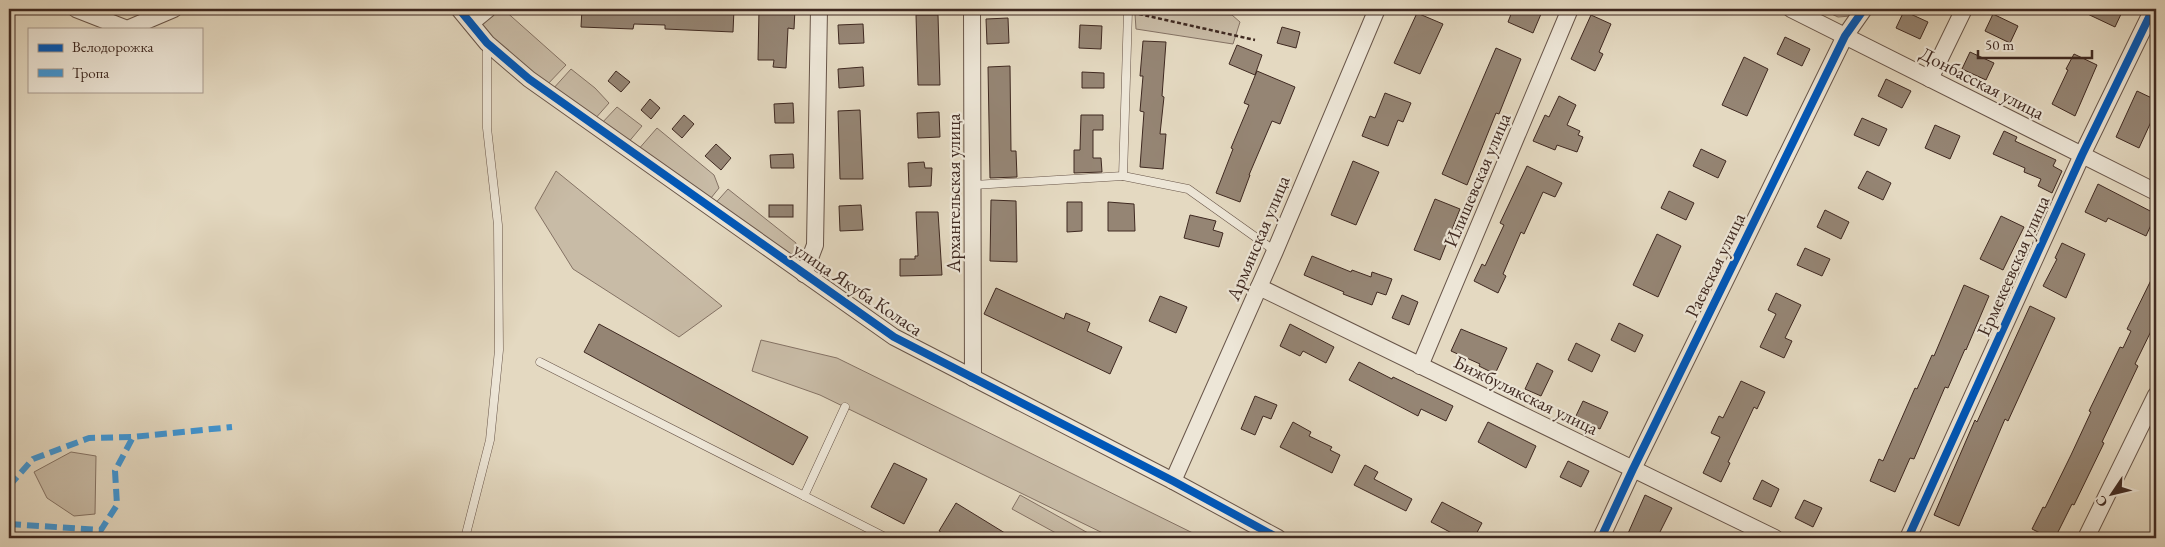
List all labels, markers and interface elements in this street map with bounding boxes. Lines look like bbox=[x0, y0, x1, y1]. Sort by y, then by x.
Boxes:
legend bbox=[28, 28, 202, 92]
scale bar bbox=[1978, 28, 2091, 60]
text: 50 m bbox=[1985, 35, 2014, 54]
text: Велодорожка bbox=[72, 37, 153, 56]
street label: Донбасская улица bbox=[1915, 41, 2049, 125]
text: Тропа bbox=[72, 63, 109, 82]
street label: Илишевская улица bbox=[1437, 109, 1517, 251]
street label: Архангельская улица bbox=[941, 113, 966, 274]
street label: Армянская улица bbox=[1220, 171, 1296, 305]
street label: Ермекеевская улица bbox=[1971, 191, 2055, 340]
street label: Раевская улица bbox=[1679, 208, 1751, 321]
street label: улица Якуба Коласа bbox=[788, 236, 928, 342]
street label: Бижбулякская улица bbox=[1450, 349, 1603, 441]
north arrow bbox=[2088, 470, 2138, 520]
text: С bbox=[2091, 492, 2112, 511]

